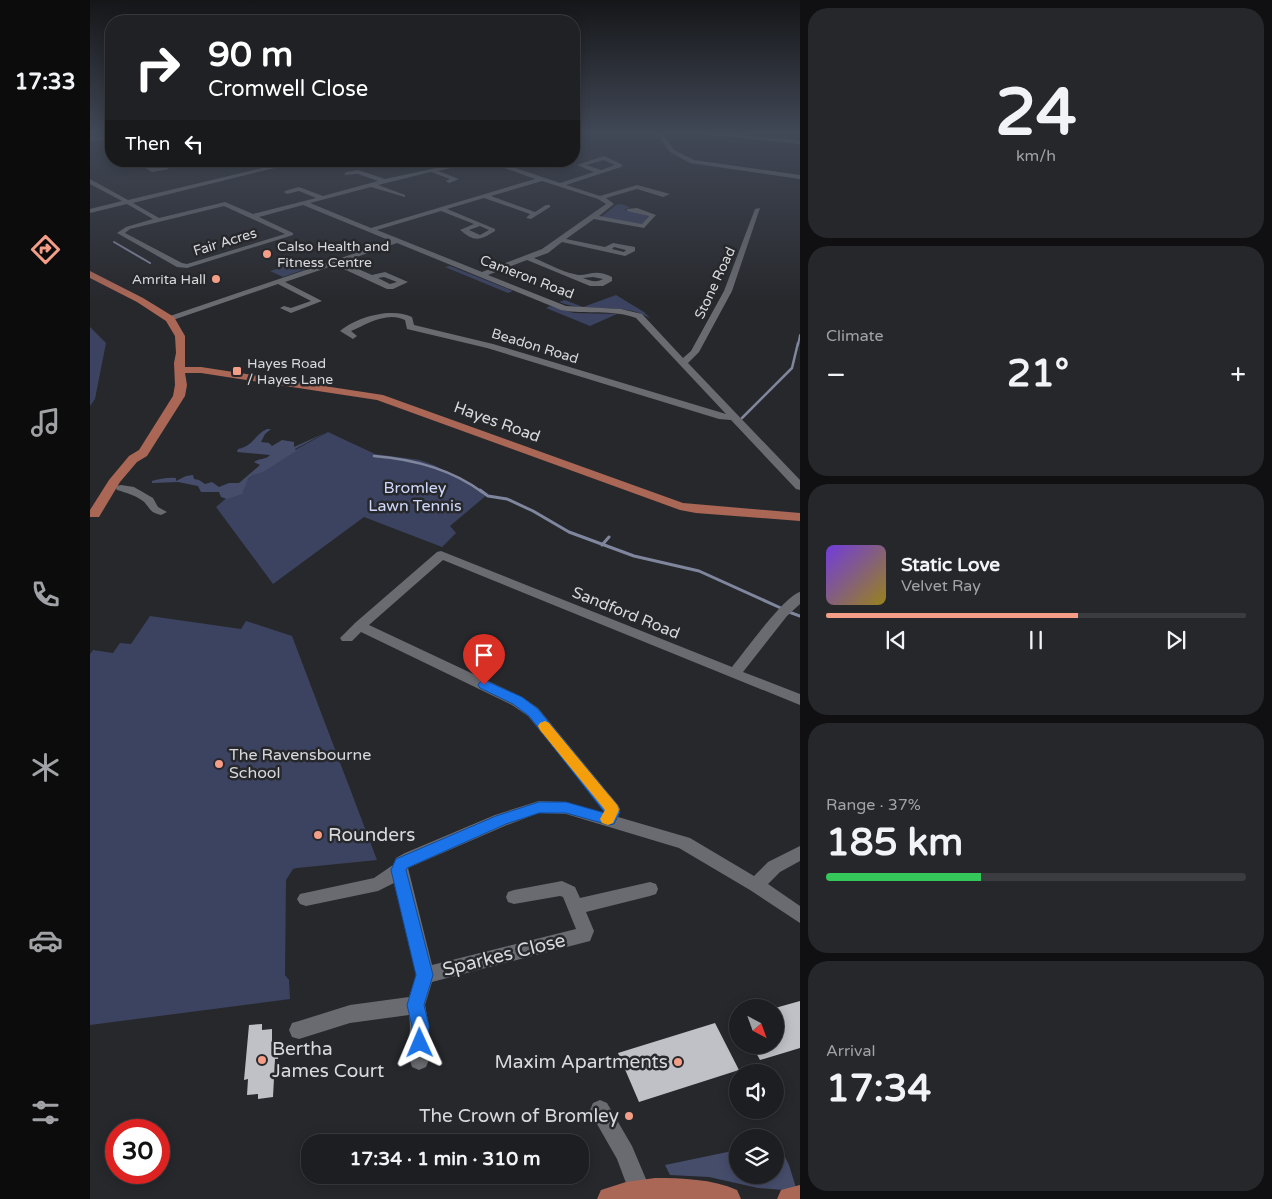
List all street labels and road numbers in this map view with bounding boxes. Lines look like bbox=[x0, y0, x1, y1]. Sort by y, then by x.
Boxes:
street label: Fair Acres bbox=[191, 224, 259, 260]
street label: Stone Road bbox=[691, 244, 739, 322]
street label: Cameron Road bbox=[478, 251, 576, 303]
street label: Beadon Road bbox=[489, 325, 581, 367]
street label: Hayes Road bbox=[451, 397, 543, 447]
street label: Sandford Road bbox=[569, 582, 683, 644]
street label: Sparkes Close bbox=[440, 929, 568, 981]

